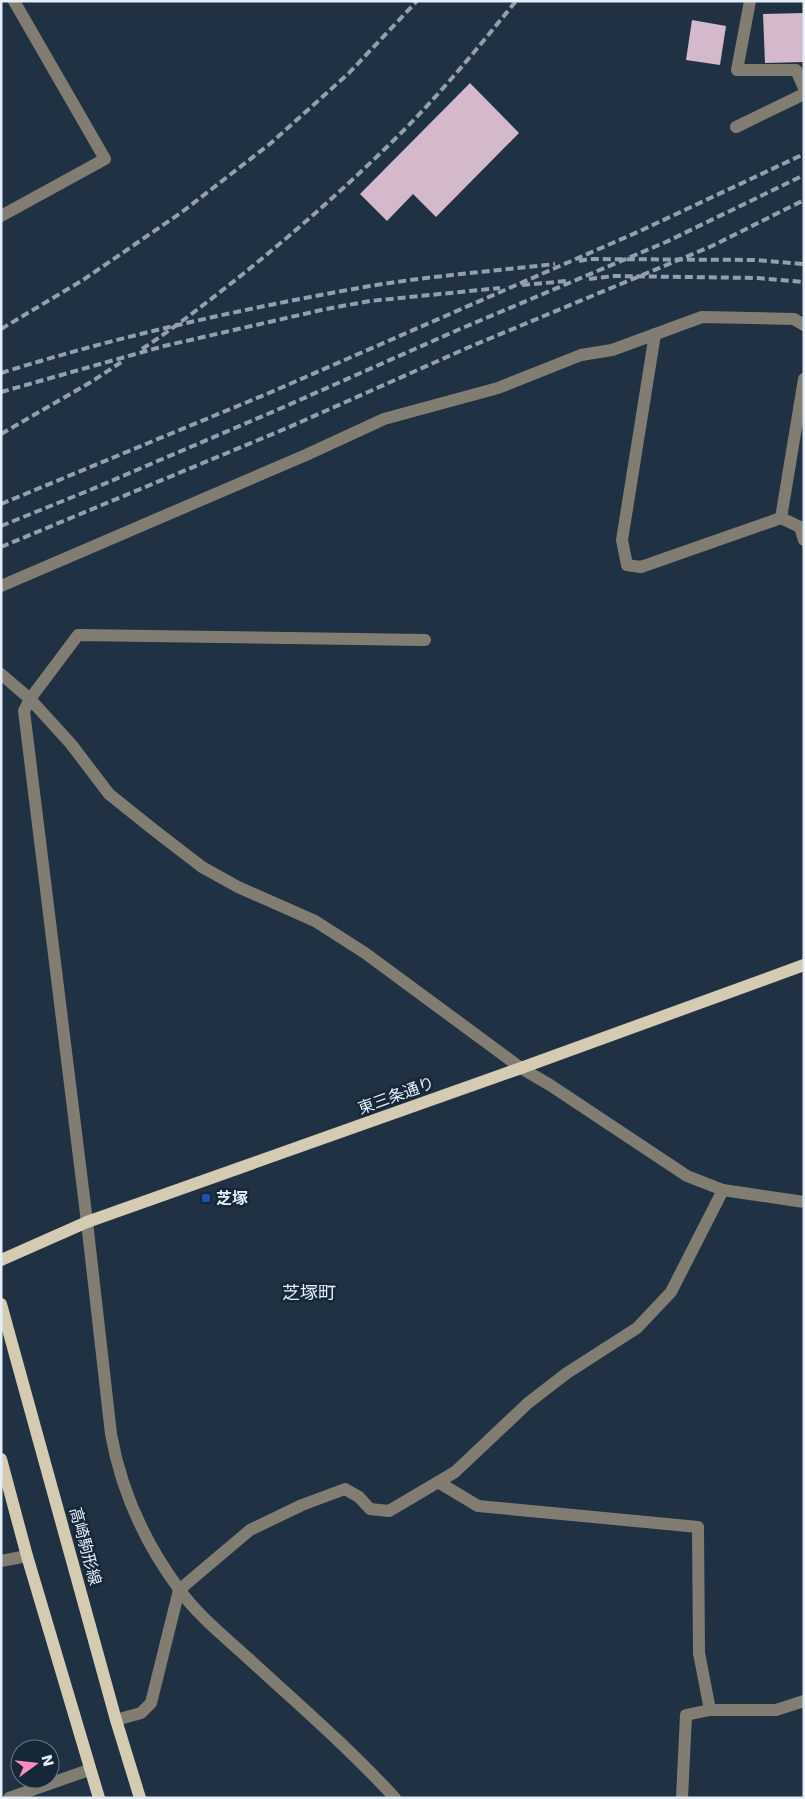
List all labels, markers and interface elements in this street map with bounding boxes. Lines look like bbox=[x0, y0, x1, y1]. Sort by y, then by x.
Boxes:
street label: 東三条通り bbox=[355, 1073, 437, 1118]
place label: 芝塚 bbox=[216, 1189, 248, 1208]
marker: 芝塚 bbox=[200, 1192, 212, 1204]
district label: 芝塚町 bbox=[282, 1282, 336, 1303]
street label: 高崎駒形線 bbox=[66, 1505, 105, 1587]
north arrow bbox=[10, 1739, 60, 1789]
text: N bbox=[38, 1753, 57, 1768]

